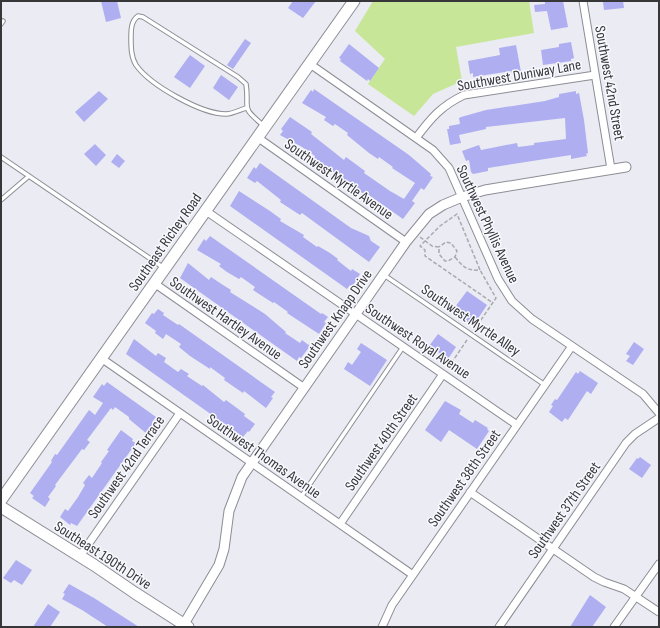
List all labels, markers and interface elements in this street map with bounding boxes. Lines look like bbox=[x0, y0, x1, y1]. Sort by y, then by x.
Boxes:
street label: Southwest 42nd Street bbox=[590, 24, 629, 142]
street label: Southwest Duniway Lane bbox=[456, 55, 582, 96]
street label: Southwest Myrtle Avenue bbox=[281, 135, 397, 224]
street label: Southwest Phyllis Avenue bbox=[452, 162, 523, 286]
street label: Southeast Richey Road bbox=[125, 190, 206, 295]
street label: Southwest Knapp Drive bbox=[294, 266, 377, 372]
street label: Southwest Hartley Avenue bbox=[166, 273, 286, 364]
street label: Southwest Myrtle Alley bbox=[418, 280, 524, 361]
street label: Southwest Royal Avenue bbox=[362, 299, 474, 384]
street label: Southwest 40th Street bbox=[341, 390, 422, 495]
street label: Southwest Thomas Avenue bbox=[203, 410, 324, 503]
street label: Southwest 42nd Terrace bbox=[84, 412, 169, 522]
street label: Southwest 38th Street bbox=[424, 426, 505, 531]
street label: Southwest 37th Street bbox=[524, 458, 605, 562]
street label: Southeast 190th Drive bbox=[50, 517, 155, 594]

